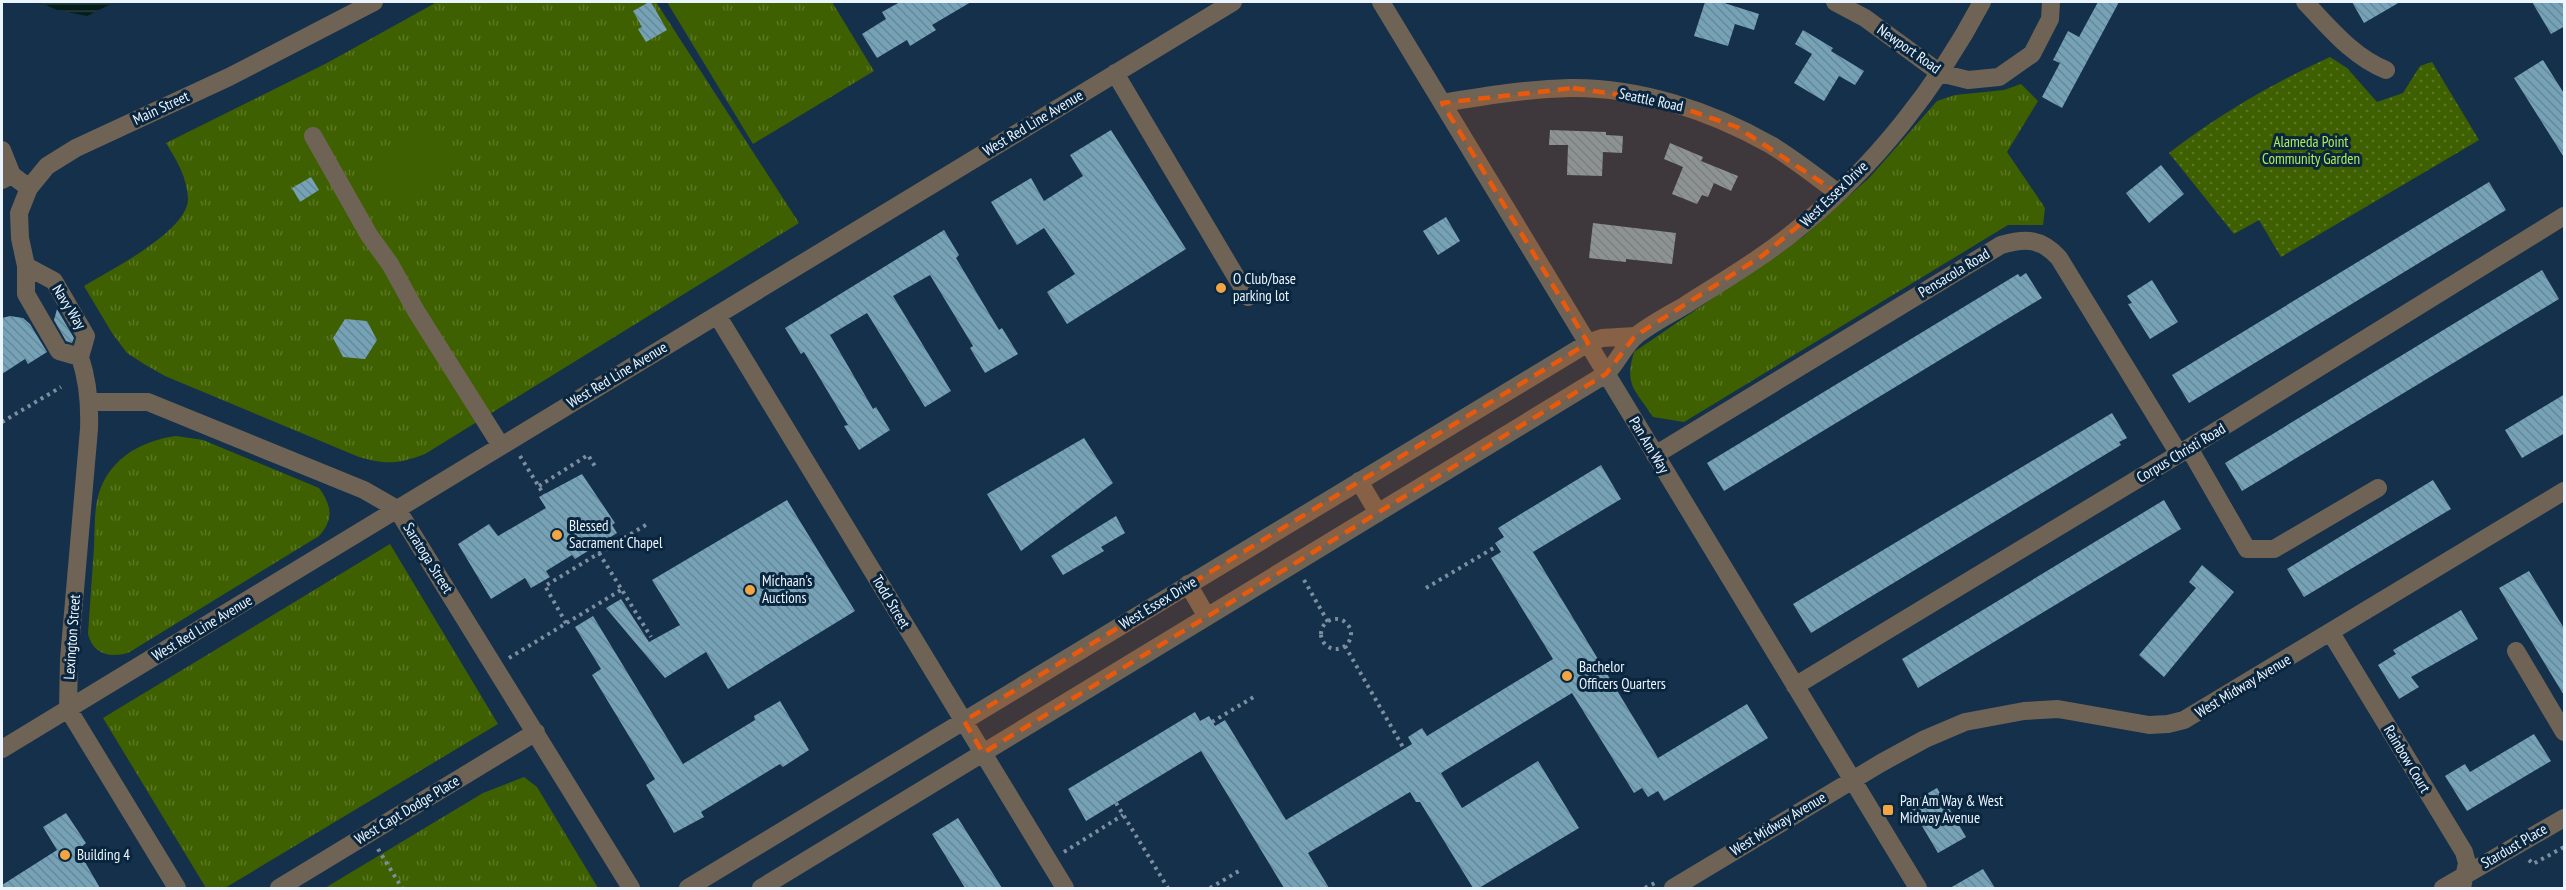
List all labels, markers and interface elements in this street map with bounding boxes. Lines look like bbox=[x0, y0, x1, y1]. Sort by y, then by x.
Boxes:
street label: Newport Road bbox=[1874, 20, 1945, 77]
street label: Seattle Road bbox=[1617, 83, 1685, 116]
street label: West Red Line Avenue bbox=[979, 85, 1086, 160]
street label: Main Street bbox=[130, 86, 192, 129]
park label: Alameda Point Community Garden bbox=[2262, 132, 2360, 168]
street label: West Essex Drive bbox=[1796, 157, 1871, 231]
street label: Pensacola Road bbox=[1915, 244, 1993, 301]
place label: O Club/base parking lot bbox=[1233, 269, 1296, 305]
street label: Navy Way bbox=[48, 281, 91, 333]
marker: O Club/base parking lot bbox=[1214, 281, 1228, 295]
street label: West Red Line Avenue bbox=[563, 337, 670, 412]
street label: Pan Am Way bbox=[1625, 413, 1674, 477]
street label: Corpus Christi Road bbox=[2133, 419, 2229, 487]
place label: Blessed Sacrament Chapel bbox=[569, 516, 663, 552]
street label: Saratoga Street bbox=[399, 519, 458, 597]
marker: Blessed Sacrament Chapel bbox=[550, 528, 564, 542]
place label: Michaan's Auctions bbox=[762, 571, 812, 607]
street label: Todd Street bbox=[868, 572, 915, 632]
street label: West Essex Drive bbox=[1116, 572, 1200, 633]
marker: Michaan's Auctions bbox=[743, 583, 757, 597]
street label: West Red Line Avenue bbox=[148, 590, 255, 665]
street label: Lexington Street bbox=[59, 594, 84, 680]
street label: West Midway Avenue bbox=[2191, 650, 2294, 722]
place label: Bachelor Officers Quarters bbox=[1579, 657, 1666, 693]
marker: Bachelor Officers Quarters bbox=[1560, 669, 1574, 683]
street label: Rainbow Court bbox=[2380, 721, 2435, 796]
street label: West Capt Dodge Place bbox=[351, 771, 463, 848]
street label: West Midway Avenue bbox=[1726, 788, 1829, 860]
place label: Pan Am Way & West Midway Avenue bbox=[1900, 791, 2003, 827]
marker: Pan Am Way & West Midway Avenue bbox=[1881, 803, 1895, 817]
street label: Stardust Place bbox=[2477, 819, 2550, 872]
place label: Building 4 bbox=[77, 845, 130, 864]
marker: Building 4 bbox=[58, 848, 72, 862]

